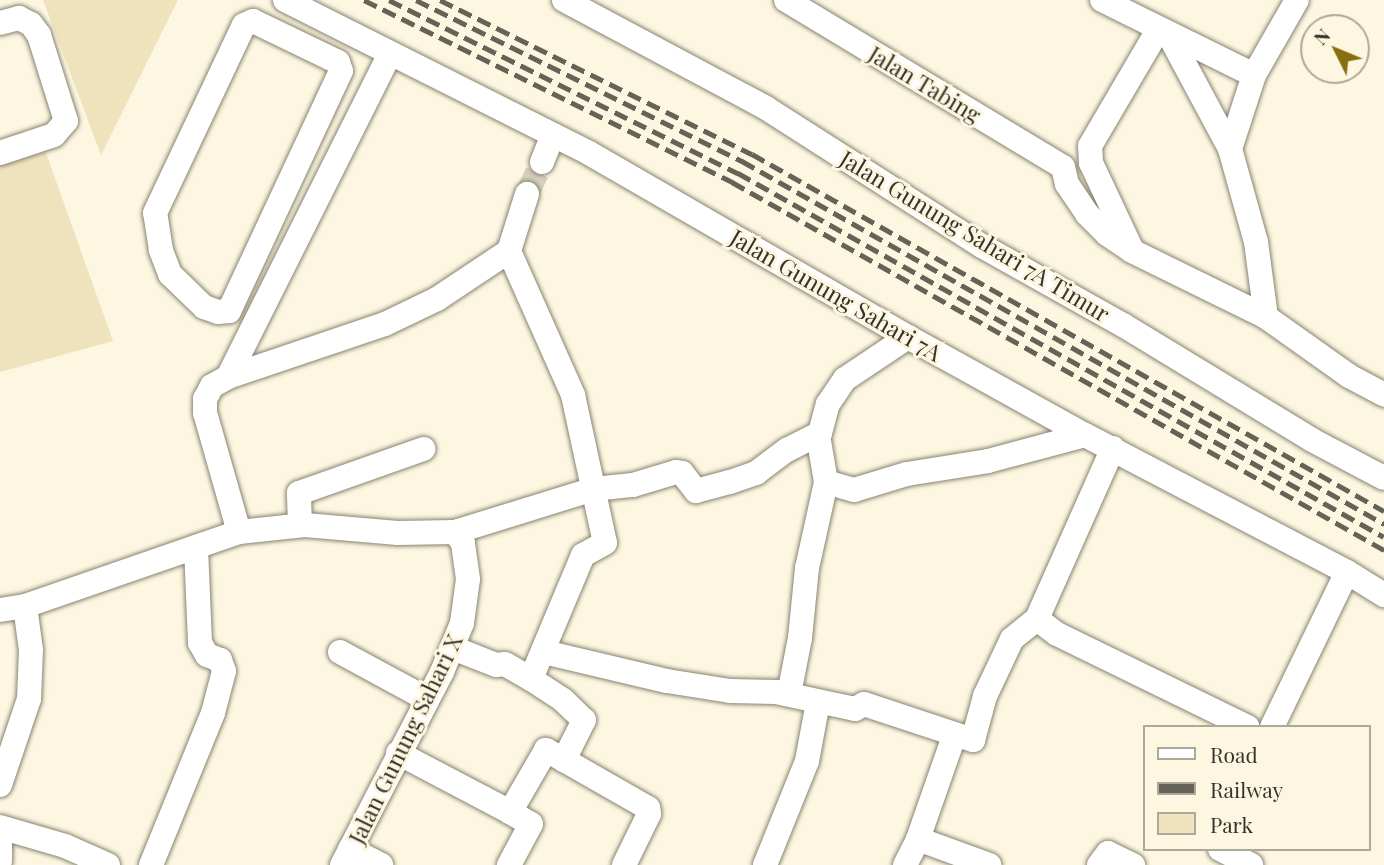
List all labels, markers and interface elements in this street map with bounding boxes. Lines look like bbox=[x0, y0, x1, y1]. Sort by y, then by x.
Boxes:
north arrow bbox=[1300, 14, 1370, 84]
text: N bbox=[1307, 22, 1335, 50]
street label: Jalan Tabing bbox=[864, 40, 986, 128]
street label: Jalan Gunung Sahari 7A Timur bbox=[835, 144, 1115, 328]
street label: Jalan Gunung Sahari 7A bbox=[725, 223, 947, 367]
street label: Jalan Gunung Sahari X bbox=[342, 630, 468, 848]
legend bbox=[1142, 725, 1370, 851]
text: Road bbox=[1210, 740, 1258, 768]
text: Railway bbox=[1210, 775, 1283, 803]
text: Park bbox=[1210, 810, 1253, 838]

